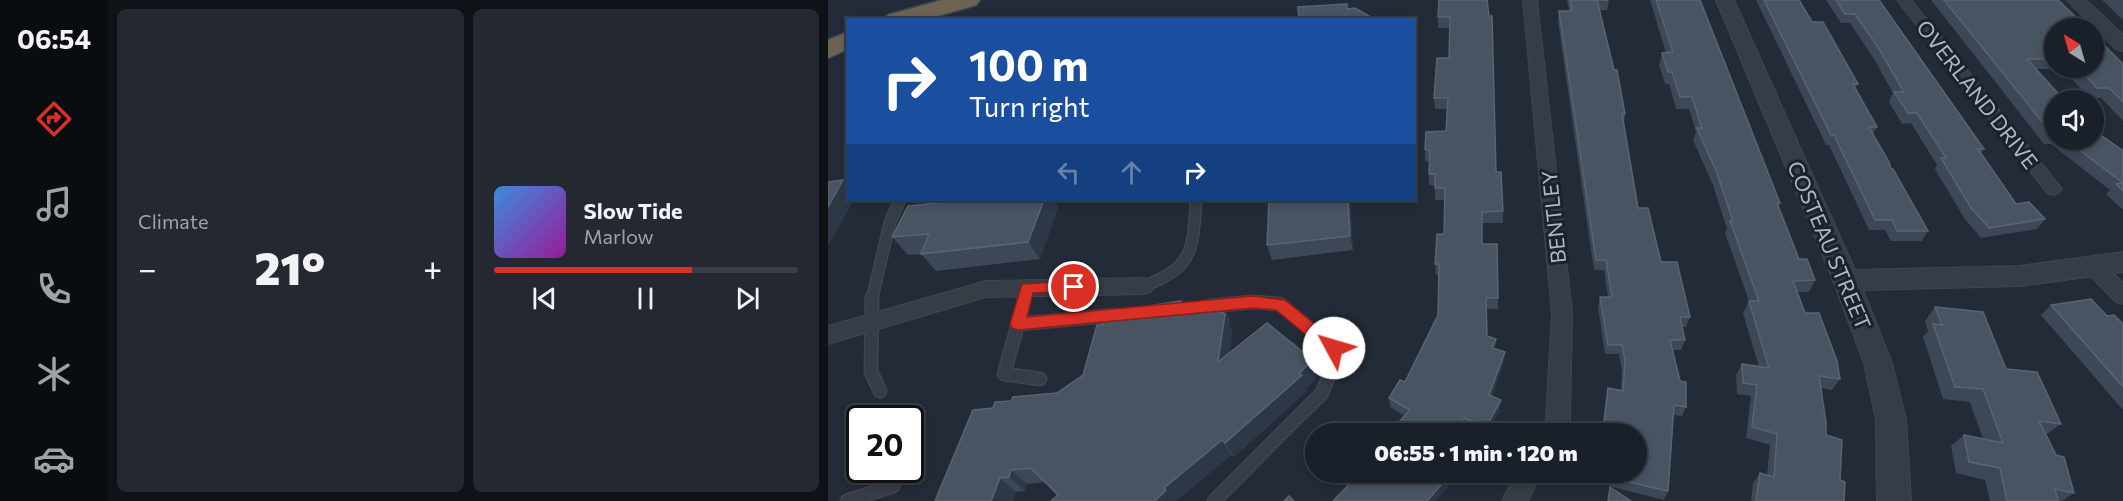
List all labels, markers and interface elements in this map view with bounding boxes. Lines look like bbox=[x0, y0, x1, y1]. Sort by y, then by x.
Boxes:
street label: OVERLAND DRIVE bbox=[1912, 15, 2044, 173]
north arrow bbox=[2044, 18, 2104, 78]
map controls bbox=[2044, 18, 2104, 150]
text: 06:54 bbox=[17, 22, 91, 55]
text: 100 m bbox=[969, 38, 1089, 90]
icon: right bbox=[870, 42, 948, 120]
text: Turn right bbox=[969, 90, 1089, 123]
button: sound bbox=[2044, 90, 2104, 150]
icon: directions bbox=[33, 98, 75, 140]
icon: left bbox=[1052, 156, 1085, 189]
icon: ahead bbox=[1115, 156, 1148, 189]
icon: right bbox=[1178, 156, 1211, 189]
street label: COSTEAU STREET bbox=[1783, 157, 1877, 333]
street label: BENTLEY bbox=[1536, 169, 1570, 265]
icon: music bbox=[33, 183, 75, 225]
text: Slow Tide bbox=[584, 197, 683, 224]
text: Climate bbox=[138, 209, 208, 233]
text: Marlow bbox=[584, 224, 654, 248]
text: 21° bbox=[255, 239, 325, 294]
text: − bbox=[138, 247, 157, 288]
text: + bbox=[423, 247, 443, 288]
pin bbox=[1048, 261, 1099, 312]
icon: phone bbox=[33, 268, 75, 310]
icon: arrive bbox=[1057, 270, 1090, 303]
icon: previous bbox=[528, 282, 561, 315]
icon: pause bbox=[629, 282, 662, 315]
icon: next bbox=[731, 282, 764, 315]
position arrow bbox=[1302, 316, 1366, 380]
icon: climate bbox=[33, 353, 75, 395]
speed limit sign: 20 bbox=[846, 405, 924, 483]
icon: car bbox=[33, 438, 75, 480]
text: 06:55 · 1 min · 120 m bbox=[1374, 439, 1578, 466]

